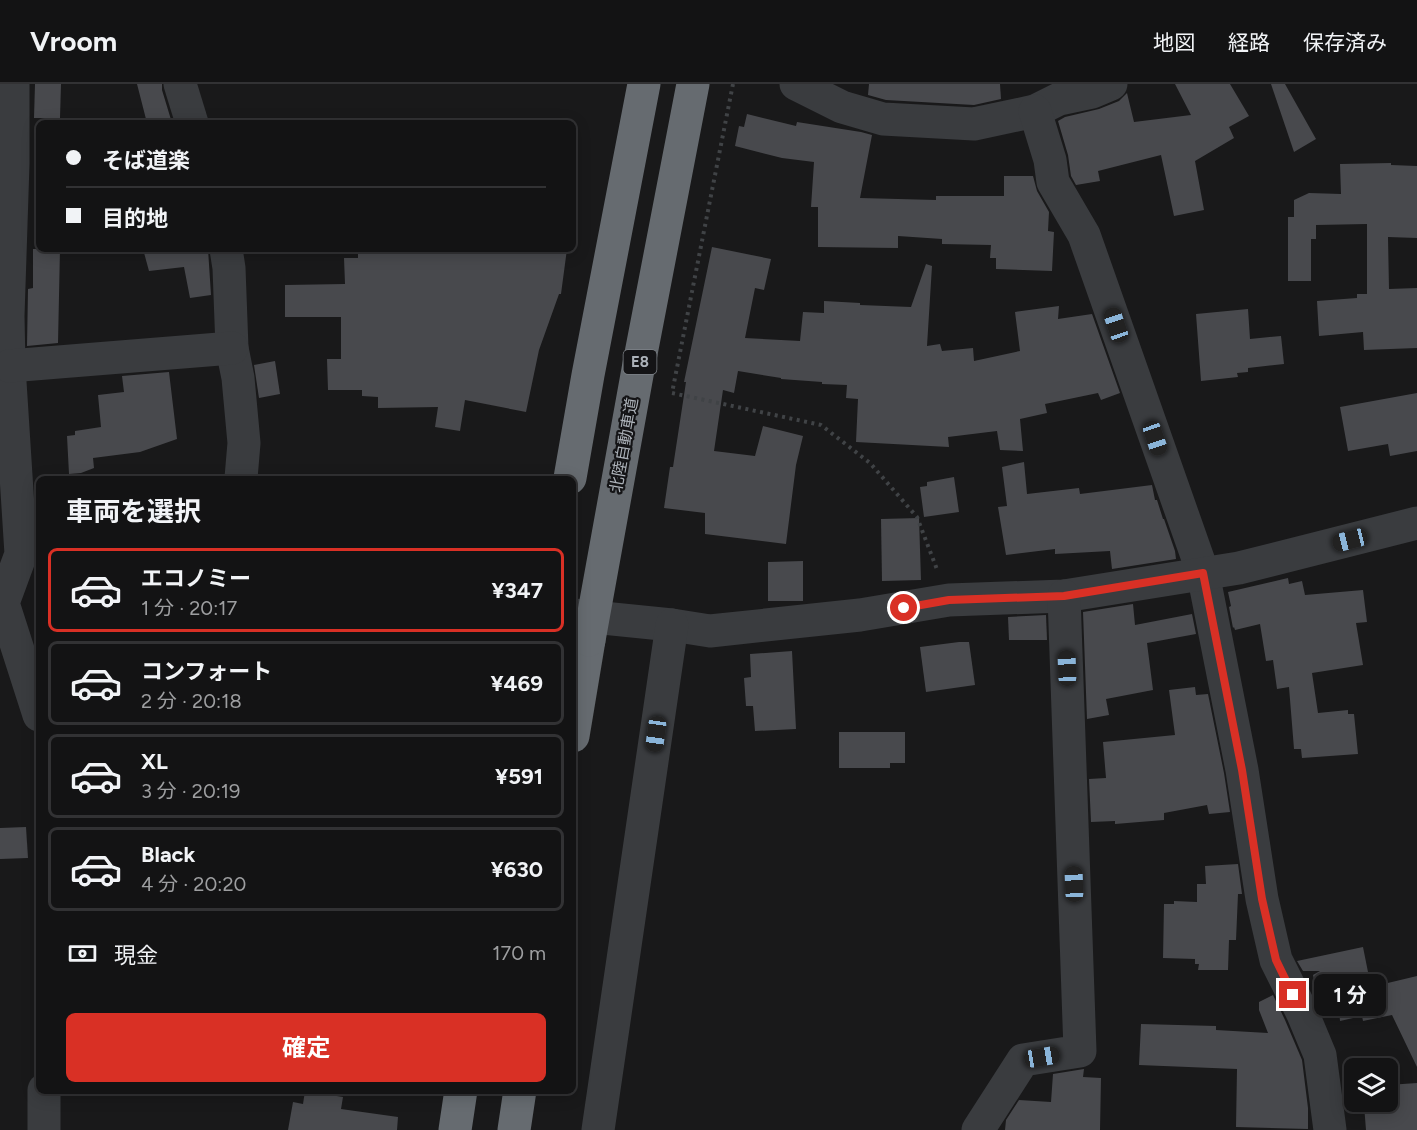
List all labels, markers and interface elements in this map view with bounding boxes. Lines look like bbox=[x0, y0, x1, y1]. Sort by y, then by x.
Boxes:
text: Vroom bbox=[30, 24, 117, 58]
text: 地図 bbox=[1153, 30, 1195, 55]
text: 経路 bbox=[1228, 30, 1270, 55]
text: 保存済み bbox=[1303, 30, 1387, 55]
text: そば道楽 bbox=[102, 147, 190, 174]
text: 目的地 bbox=[102, 205, 168, 232]
car bbox=[1102, 305, 1130, 345]
road number: E8 bbox=[624, 350, 656, 374]
street label: 北陸自動車道 bbox=[606, 396, 642, 494]
car bbox=[1141, 418, 1169, 458]
text: 車両を選択 bbox=[66, 495, 201, 528]
car bbox=[1330, 527, 1370, 553]
icon: car bbox=[69, 563, 123, 617]
text: エコノミー bbox=[141, 565, 251, 592]
text: ¥347 bbox=[491, 577, 543, 604]
route start bbox=[890, 594, 917, 621]
text: 1 分 · 20:17 bbox=[141, 596, 237, 620]
car bbox=[1057, 650, 1077, 686]
icon: car bbox=[69, 656, 123, 710]
text: コンフォート bbox=[141, 658, 272, 685]
text: ¥469 bbox=[490, 670, 543, 697]
text: 2 分 · 20:18 bbox=[141, 689, 242, 713]
car bbox=[645, 715, 667, 753]
text: XL bbox=[141, 748, 168, 775]
icon: car bbox=[69, 749, 123, 803]
text: ¥591 bbox=[495, 763, 543, 790]
text: 3 分 · 20:19 bbox=[141, 779, 240, 803]
text: Black bbox=[141, 841, 195, 868]
icon: car bbox=[69, 842, 123, 896]
text: ¥630 bbox=[491, 856, 543, 883]
car bbox=[1064, 866, 1084, 902]
text: 4 分 · 20:20 bbox=[141, 872, 246, 896]
icon: cash bbox=[66, 937, 99, 970]
text: 170 m bbox=[492, 941, 546, 965]
text: 現金 bbox=[114, 942, 158, 969]
callout: 1 分 bbox=[1314, 974, 1386, 1016]
route end bbox=[1279, 981, 1306, 1008]
text: 1 分 bbox=[1333, 983, 1367, 1007]
button: 確定 bbox=[66, 1013, 546, 1082]
car bbox=[1023, 1045, 1061, 1069]
map controls bbox=[1344, 1058, 1398, 1112]
button: layers bbox=[1344, 1058, 1398, 1112]

